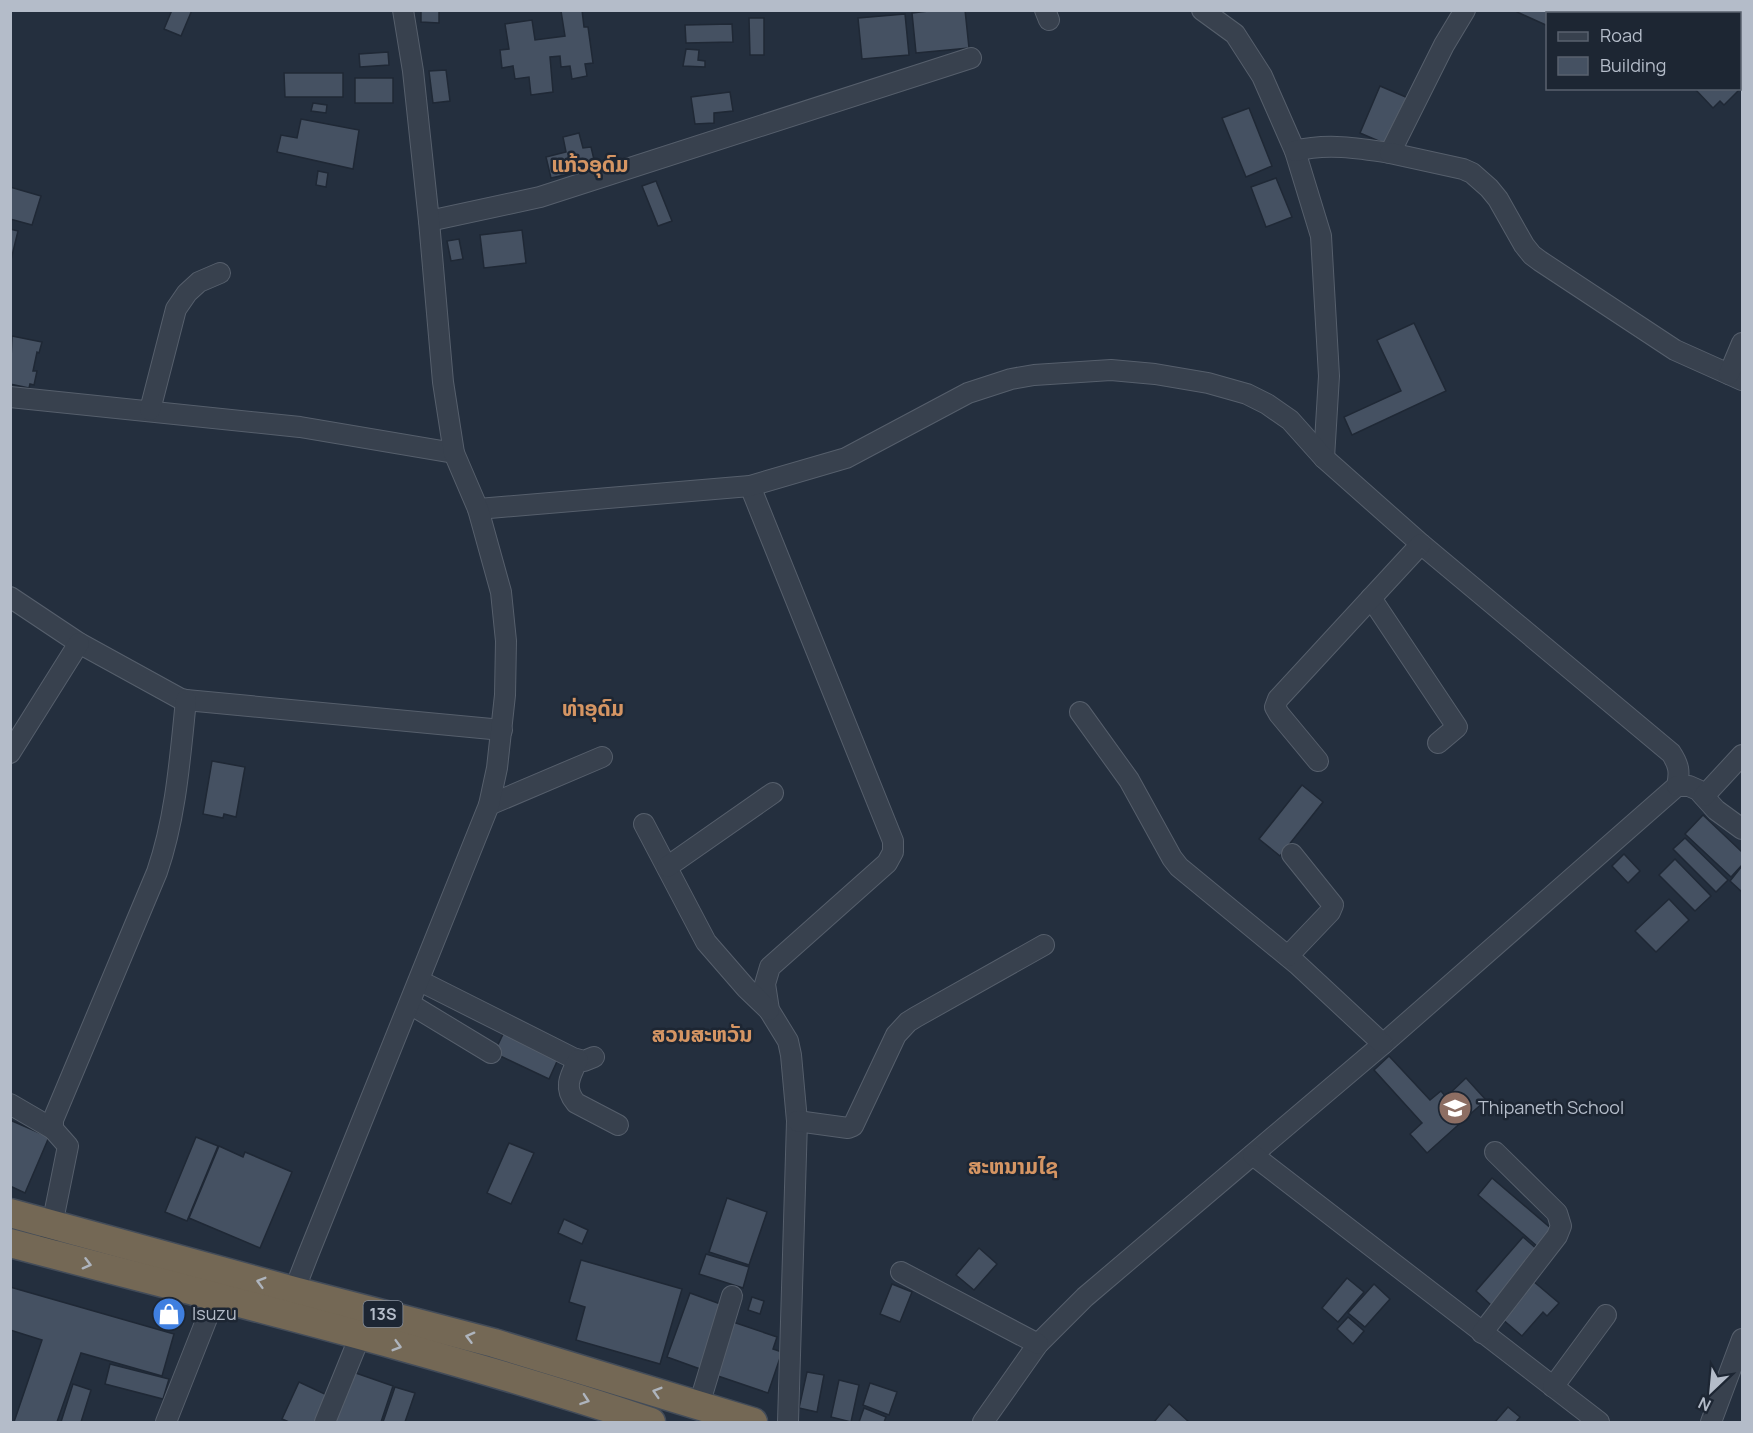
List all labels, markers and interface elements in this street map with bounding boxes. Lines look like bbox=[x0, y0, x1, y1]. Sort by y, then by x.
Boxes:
legend bbox=[1546, 12, 1741, 90]
text: Road bbox=[1600, 23, 1643, 47]
text: Building bbox=[1600, 53, 1666, 77]
district label: ແກ້ວອຸດົມ bbox=[552, 150, 628, 178]
district label: ທ່າອຸດົມ bbox=[562, 694, 624, 722]
district label: ສວນສະຫວັນ bbox=[652, 1020, 752, 1048]
school or university icon: Thipaneth School bbox=[1437, 1090, 1473, 1126]
place label: Thipaneth School bbox=[1478, 1095, 1624, 1119]
district label: ສະຫນາມໄຊ bbox=[968, 1152, 1058, 1180]
one-way arrow bbox=[82, 1256, 92, 1269]
one-way arrow bbox=[257, 1277, 267, 1289]
shop icon: Isuzu bbox=[151, 1296, 187, 1332]
place label: Isuzu bbox=[192, 1301, 237, 1325]
road number: 13S bbox=[364, 1301, 403, 1327]
one-way arrow bbox=[466, 1331, 476, 1344]
one-way arrow bbox=[392, 1339, 402, 1351]
north arrow bbox=[1681, 1361, 1741, 1421]
one-way arrow bbox=[652, 1387, 663, 1399]
text: N bbox=[1694, 1392, 1714, 1417]
one-way arrow bbox=[579, 1393, 590, 1406]

